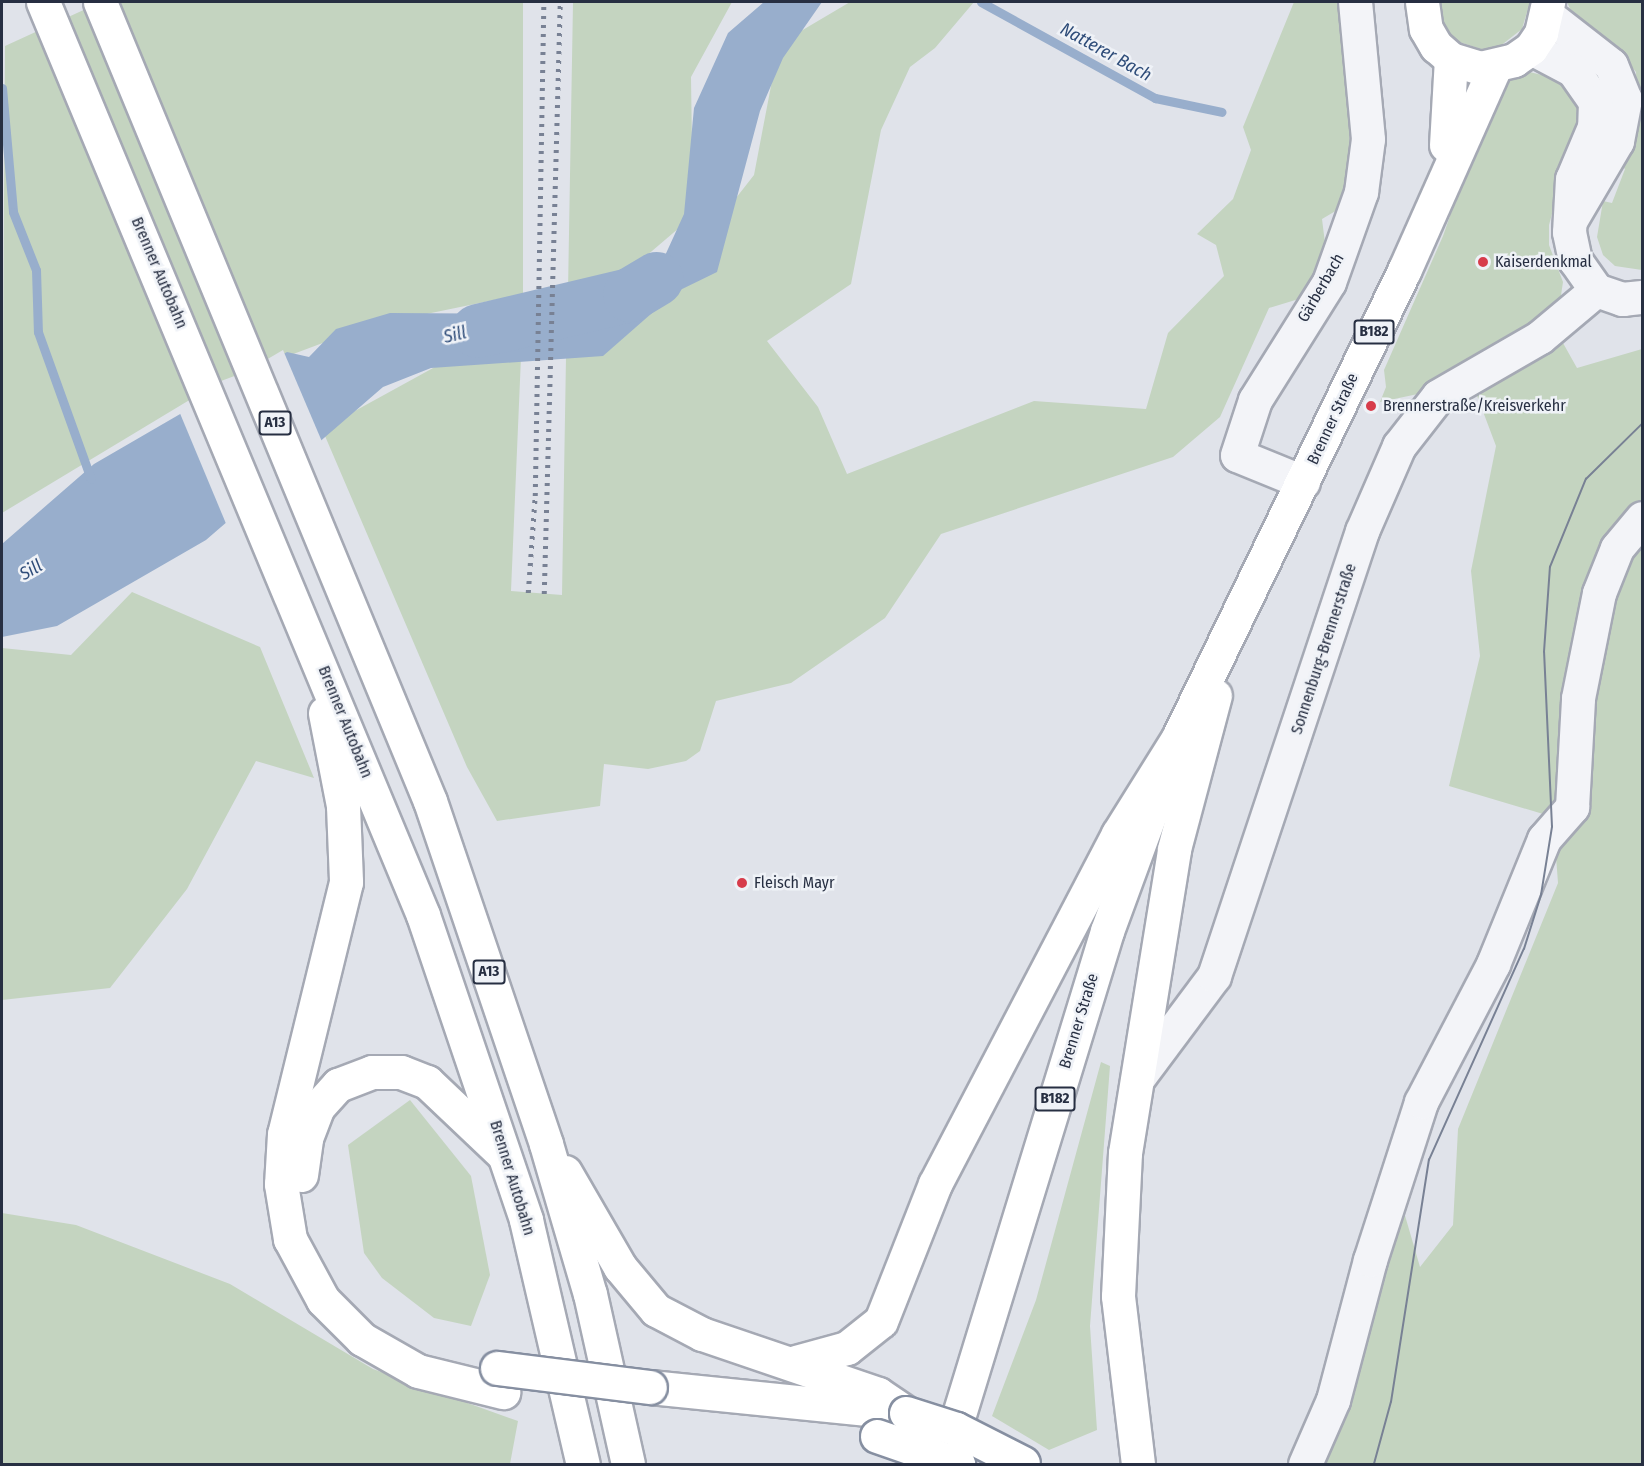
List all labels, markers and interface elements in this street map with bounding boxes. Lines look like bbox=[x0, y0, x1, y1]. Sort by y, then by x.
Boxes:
water label: Natterer Bach bbox=[1057, 18, 1155, 86]
street label: Brenner Autobahn bbox=[127, 214, 191, 332]
street label: Gärberbach bbox=[1294, 250, 1348, 326]
place label: Kaiserdenkmal bbox=[1495, 252, 1592, 272]
marker: Kaiserdenkmal bbox=[1476, 255, 1490, 269]
road number: B182 bbox=[1353, 320, 1395, 344]
water label: Sill bbox=[441, 322, 469, 348]
street label: Brenner Straße bbox=[1303, 370, 1363, 468]
place label: Brennerstraße/Kreisverkehr bbox=[1383, 396, 1566, 416]
marker: Brennerstraße/Kreisverkehr bbox=[1364, 399, 1378, 413]
road number: A13 bbox=[258, 411, 292, 435]
water label: Sill bbox=[16, 555, 46, 585]
street label: Sonnenburg-Brennerstraße bbox=[1287, 561, 1361, 737]
street label: Brenner Autobahn bbox=[314, 663, 376, 781]
place label: Fleisch Mayr bbox=[754, 873, 834, 893]
marker: Fleisch Mayr bbox=[735, 876, 749, 890]
road number: A13 bbox=[472, 960, 506, 984]
street label: Brenner Straße bbox=[1055, 971, 1103, 1071]
road number: B182 bbox=[1034, 1087, 1076, 1111]
street label: Brenner Autobahn bbox=[485, 1118, 539, 1238]

